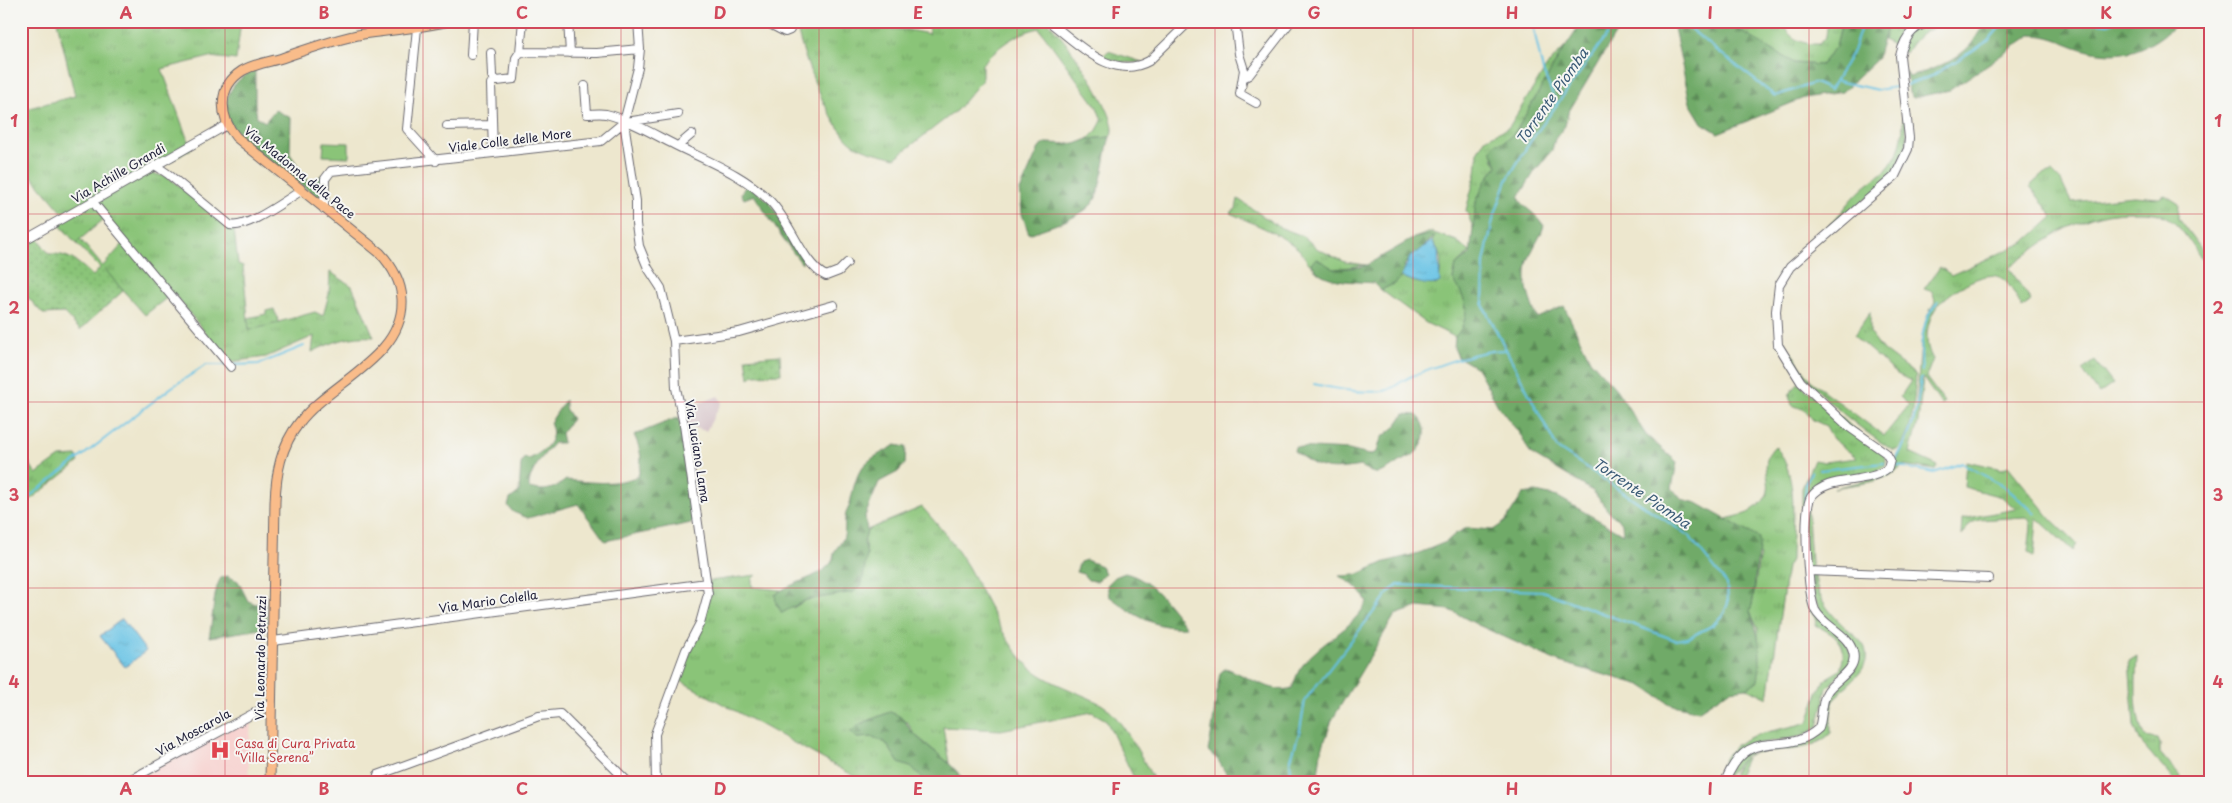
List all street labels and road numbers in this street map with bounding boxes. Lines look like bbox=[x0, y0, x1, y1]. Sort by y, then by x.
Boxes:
street label: Via Madonna della Pace bbox=[240, 121, 360, 223]
street label: Viale Colle delle More bbox=[448, 124, 572, 156]
street label: Via Achille Grandi bbox=[68, 139, 168, 207]
street label: Via Luciano Lama bbox=[681, 398, 715, 504]
street label: Via Mario Colella bbox=[437, 585, 539, 617]
street label: Via Leonardo Petruzzi bbox=[250, 595, 270, 721]
street label: Via Moscarola bbox=[152, 704, 234, 760]

